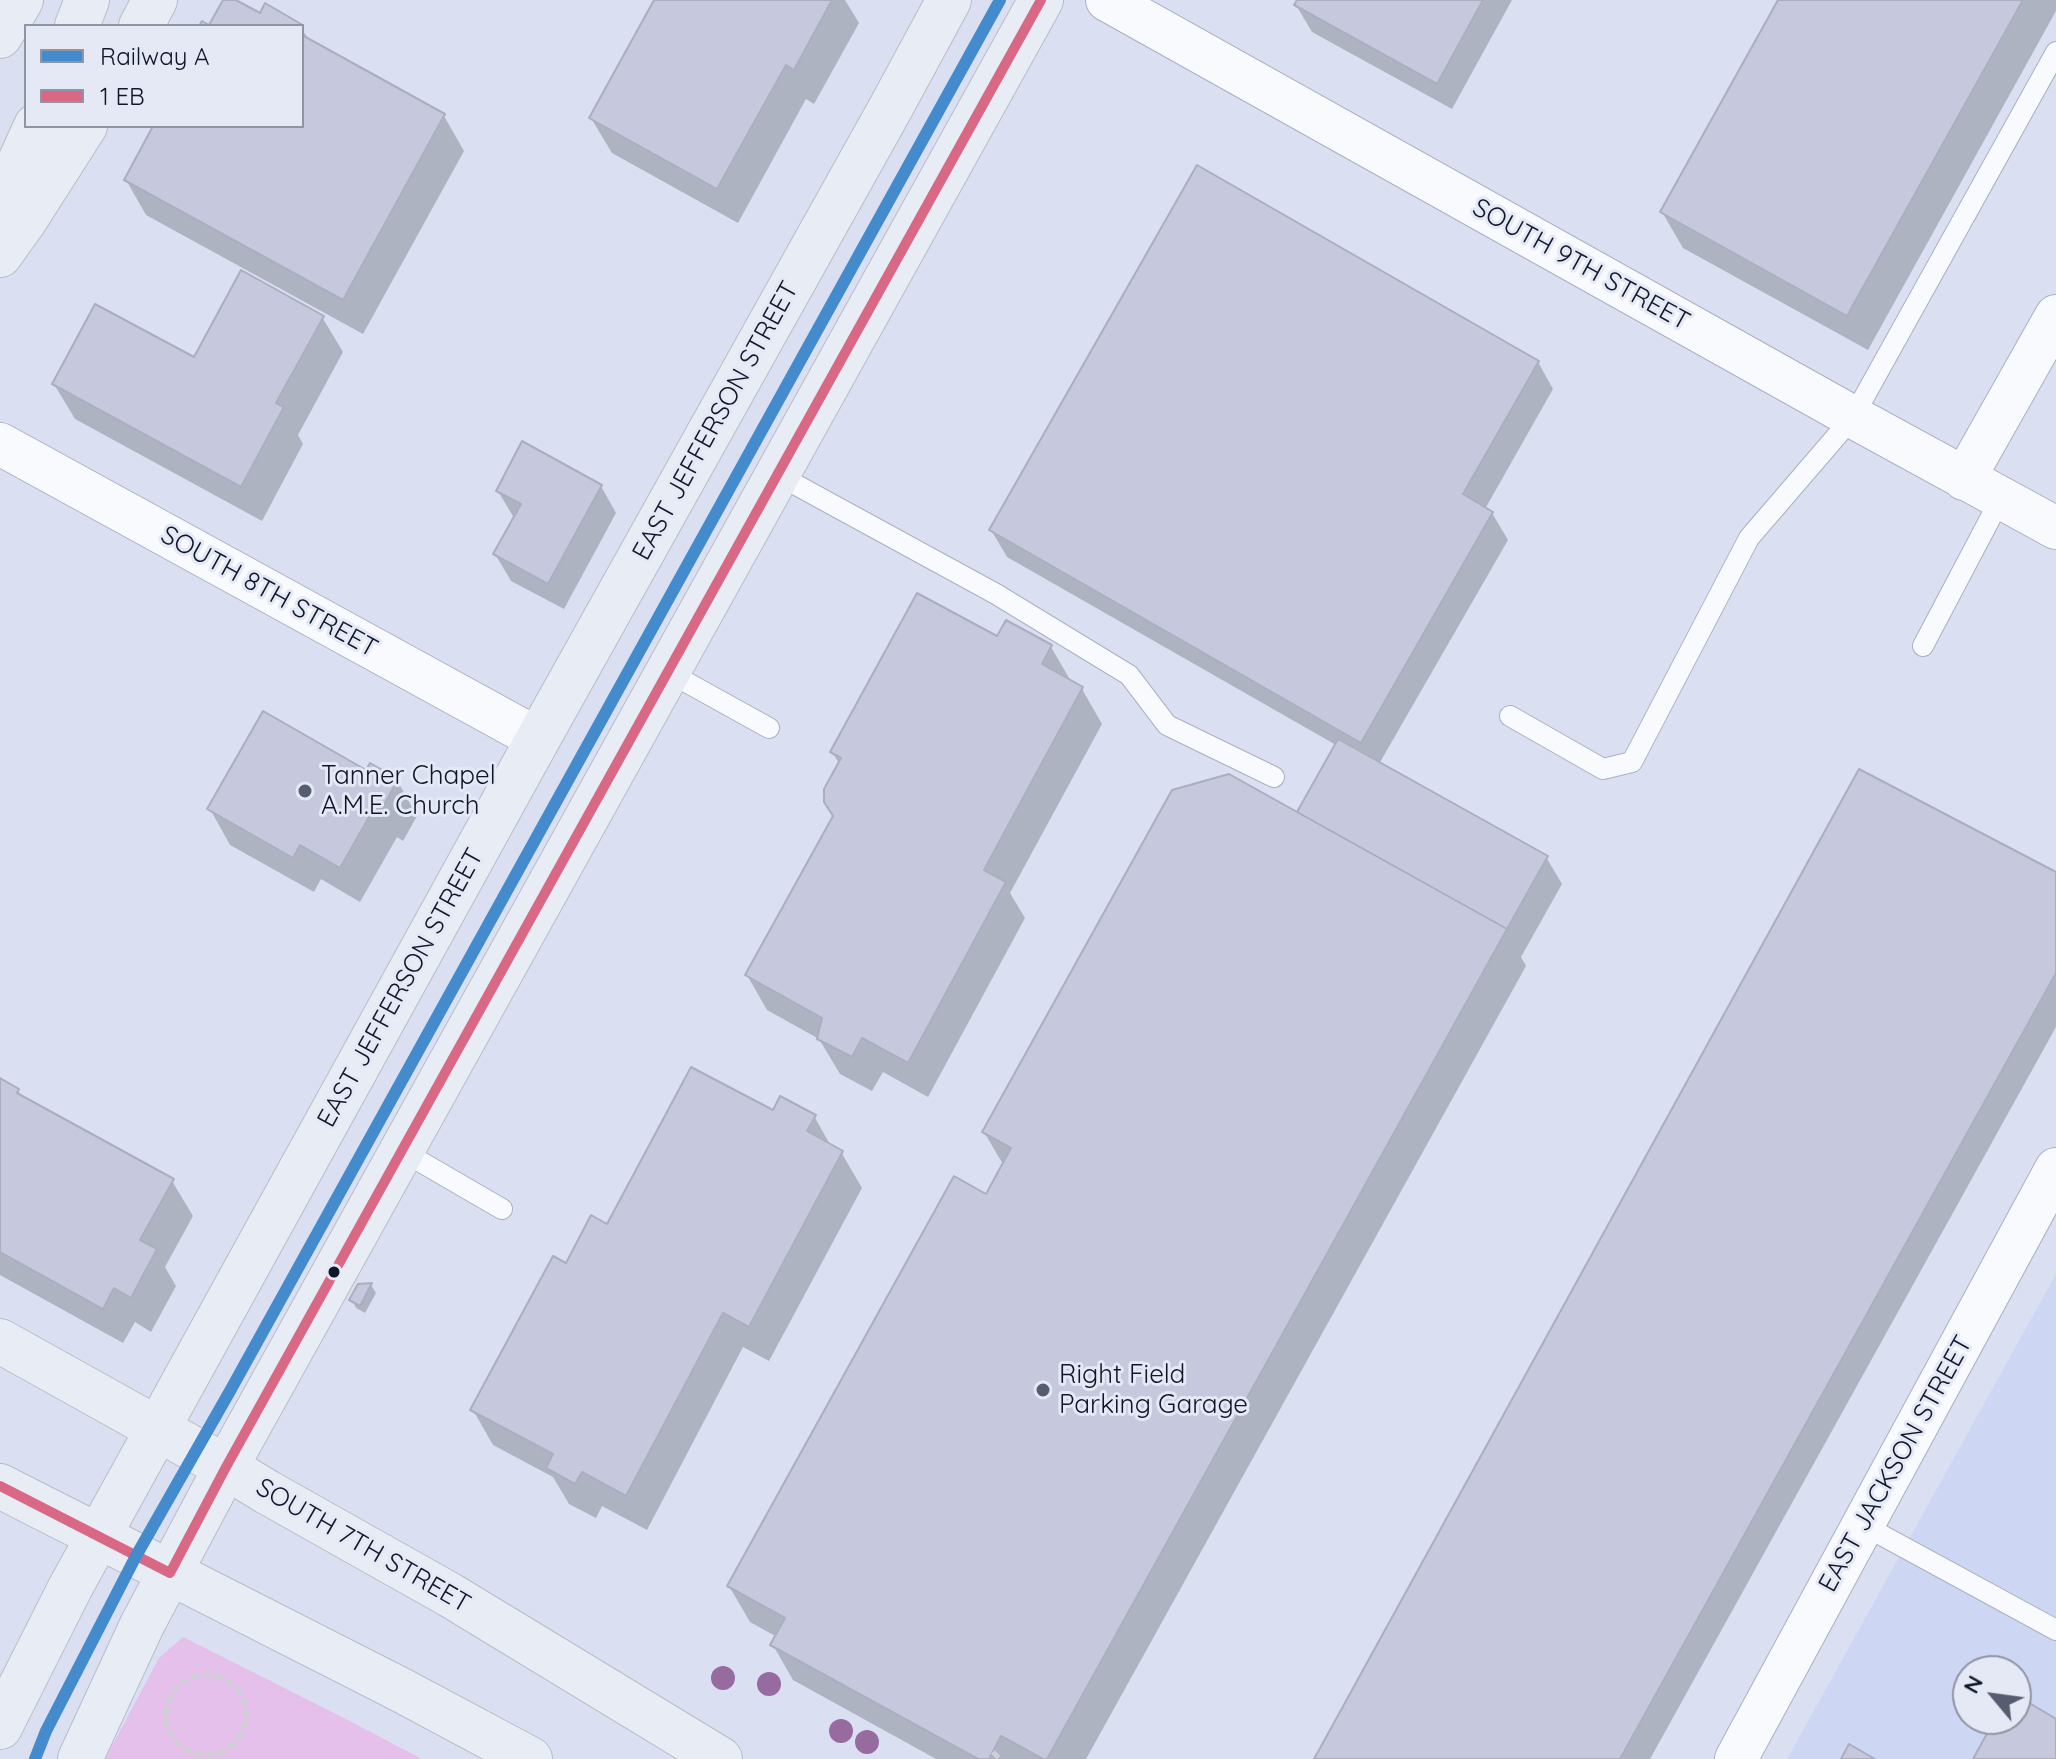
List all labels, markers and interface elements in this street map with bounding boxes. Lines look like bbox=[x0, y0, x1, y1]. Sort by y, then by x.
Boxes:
legend bbox=[24, 24, 304, 128]
text: Railway A bbox=[100, 41, 209, 71]
text: 1 EB bbox=[100, 81, 145, 111]
street label: SOUTH 9TH STREET bbox=[1467, 192, 1695, 338]
street label: EAST JEFFERSON STREET bbox=[626, 276, 806, 566]
street label: SOUTH 8TH STREET bbox=[155, 519, 383, 665]
place label: Tanner Chapel A.M.E. Church bbox=[321, 760, 496, 822]
marker: Tanner Chapel A.M.E. Church bbox=[296, 782, 314, 800]
street label: EAST JEFFERSON STREET bbox=[311, 843, 491, 1133]
unlabelled marker bbox=[326, 1264, 342, 1280]
street label: EAST JACKSON STREET bbox=[1813, 1331, 1979, 1597]
place label: Right Field Parking Garage bbox=[1059, 1359, 1248, 1420]
marker: Right Field Parking Garage bbox=[1034, 1381, 1052, 1399]
street label: SOUTH 7TH STREET bbox=[250, 1472, 476, 1620]
north arrow bbox=[1952, 1655, 2032, 1735]
text: N bbox=[1957, 1670, 1989, 1698]

